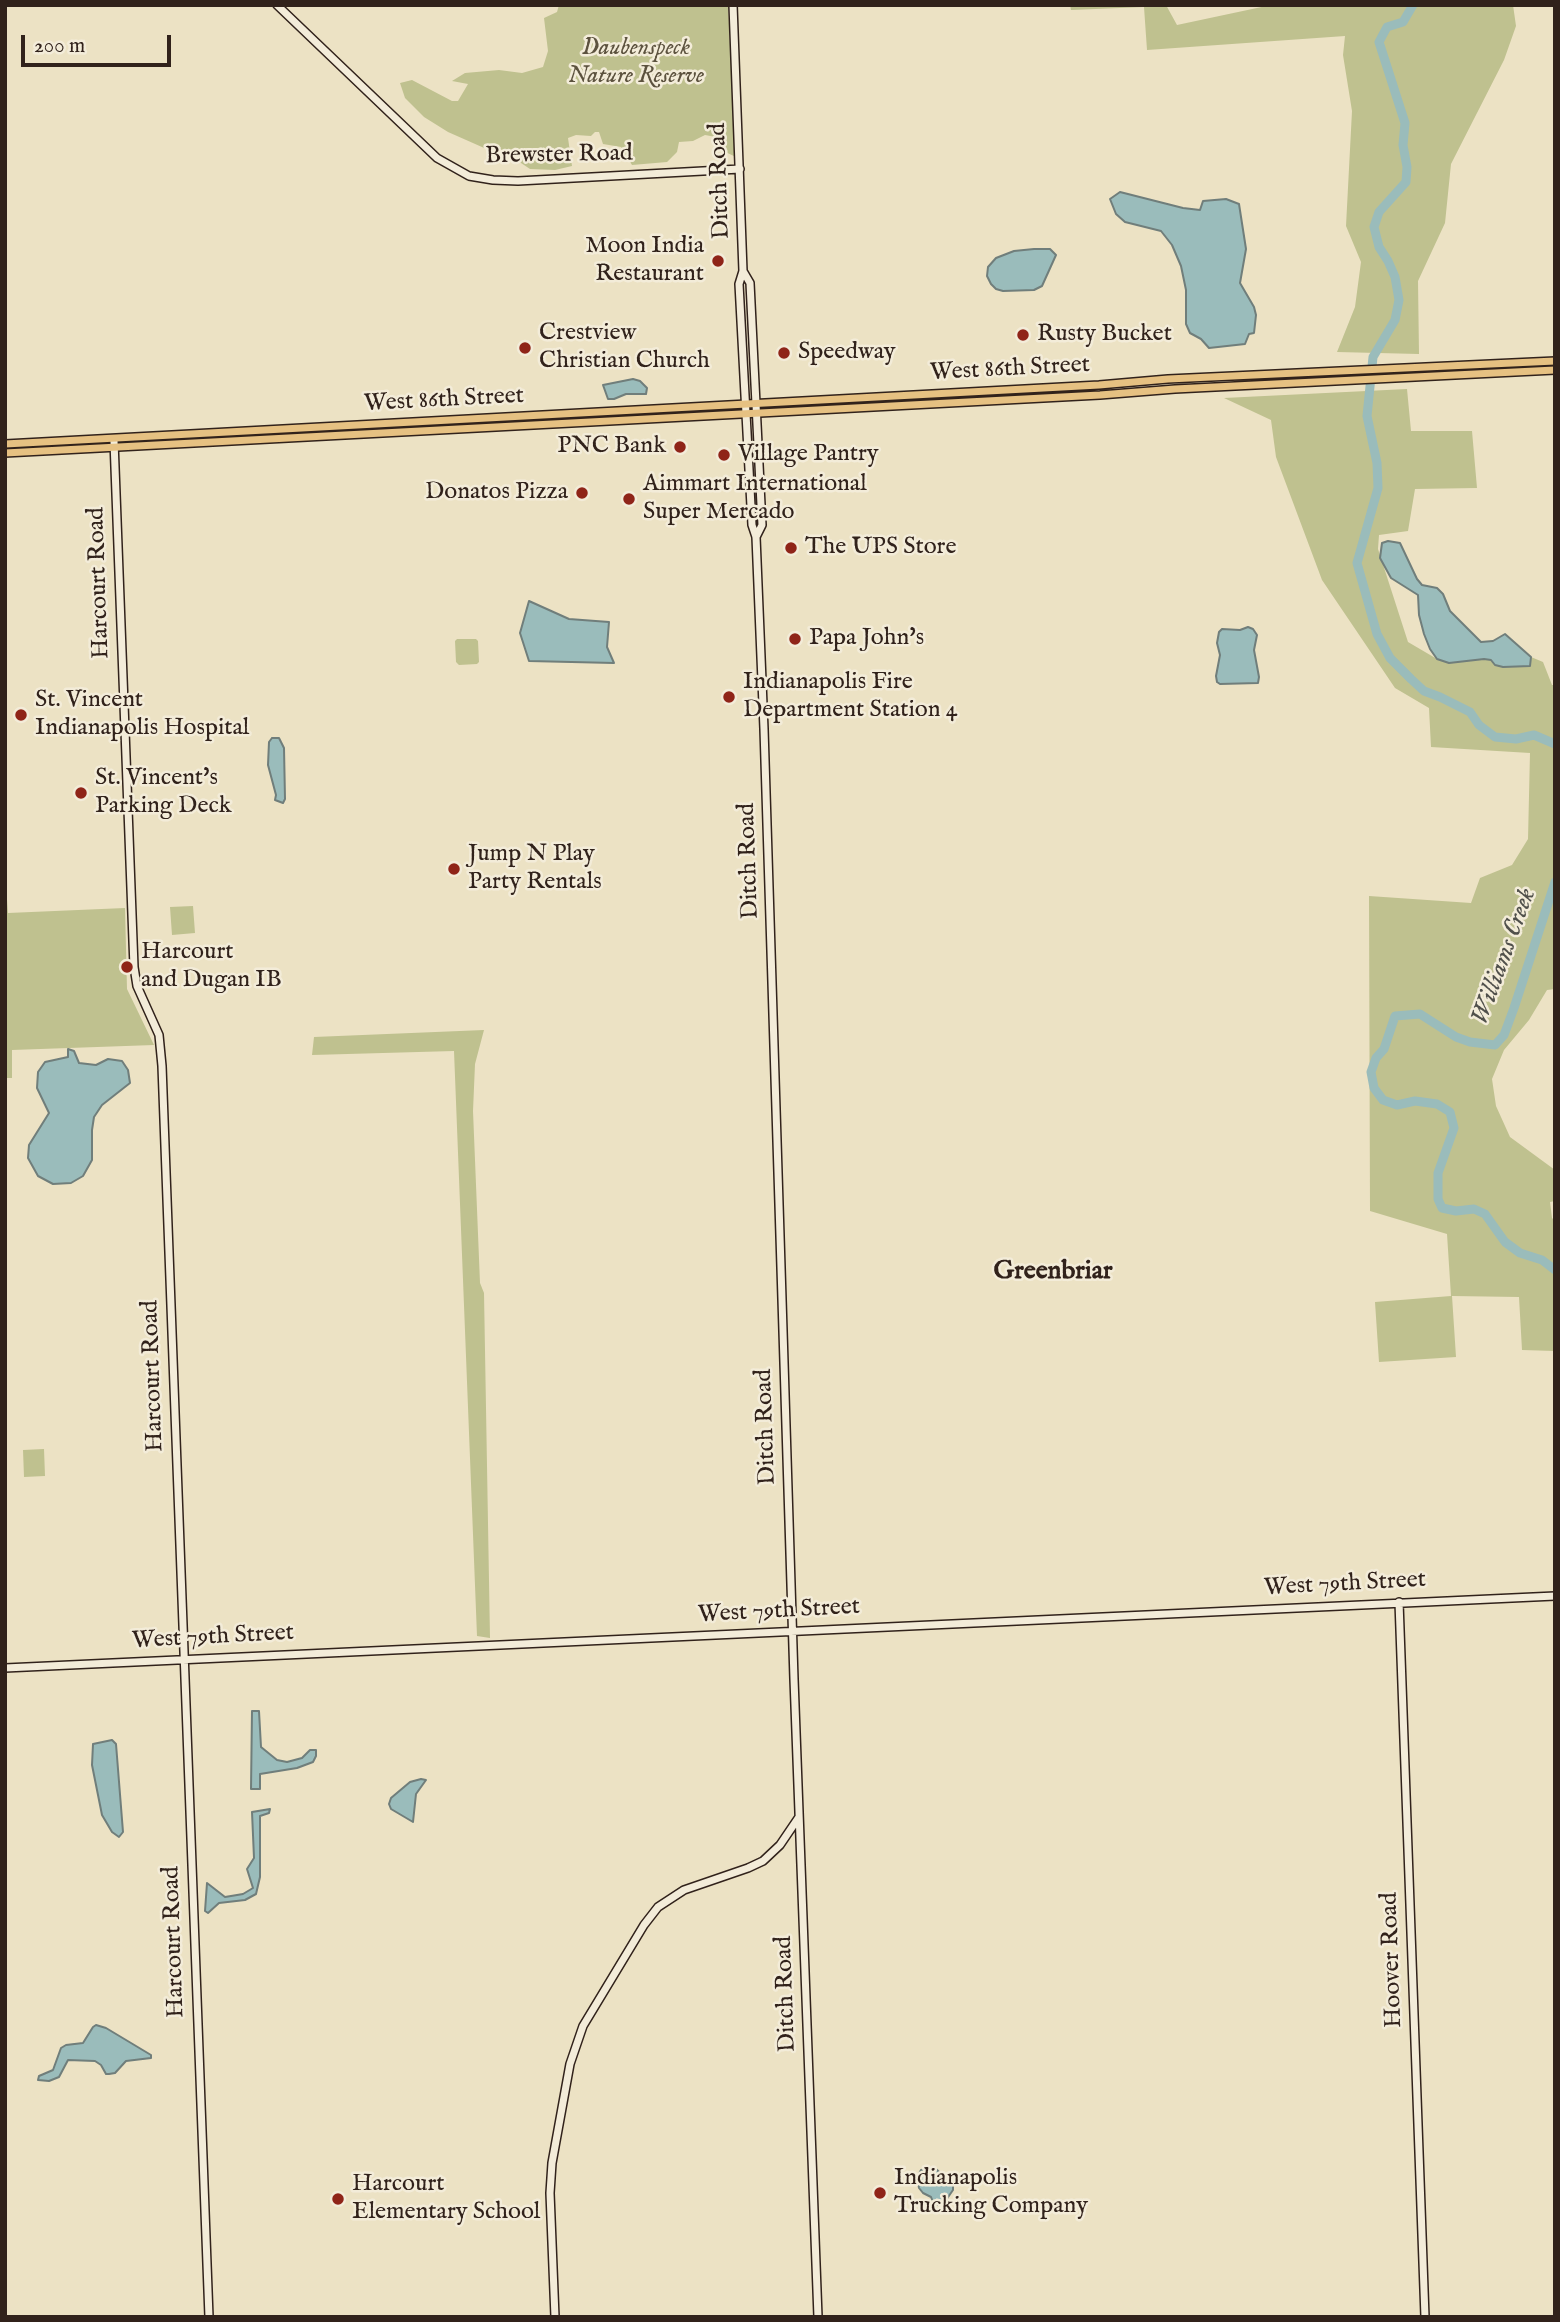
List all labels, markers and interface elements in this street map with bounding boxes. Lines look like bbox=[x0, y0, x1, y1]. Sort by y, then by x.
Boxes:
scale bar bbox=[24, 21, 175, 65]
text: 200 m bbox=[34, 33, 85, 60]
park label: Daubenspeck Nature Reserve bbox=[568, 35, 704, 91]
street label: Ditch Road bbox=[705, 122, 737, 240]
street label: Brewster Road bbox=[485, 140, 633, 172]
place label: Moon India Restaurant bbox=[585, 233, 704, 289]
marker: Moon India Restaurant bbox=[710, 253, 726, 269]
place label: Crestview Christian Church bbox=[539, 320, 710, 376]
place label: Rusty Bucket bbox=[1037, 321, 1172, 349]
marker: Rusty Bucket bbox=[1015, 327, 1031, 343]
place label: Speedway bbox=[798, 339, 896, 367]
marker: Crestview Christian Church bbox=[517, 340, 533, 356]
marker: Speedway bbox=[776, 345, 792, 361]
street label: West 86th Street bbox=[929, 351, 1091, 389]
street label: West 86th Street bbox=[363, 382, 525, 420]
place label: PNC Bank bbox=[557, 433, 666, 461]
marker: PNC Bank bbox=[672, 439, 688, 455]
place label: Village Pantry bbox=[738, 441, 879, 469]
marker: Village Pantry bbox=[716, 447, 732, 463]
place label: Aimmart International Super Mercado bbox=[643, 471, 867, 527]
place label: Donatos Pizza bbox=[425, 479, 568, 507]
marker: Donatos Pizza bbox=[574, 485, 590, 501]
marker: Aimmart International Super Mercado bbox=[621, 491, 637, 507]
street label: Harcourt Road bbox=[83, 507, 117, 659]
place label: The UPS Store bbox=[805, 534, 956, 562]
marker: The UPS Store bbox=[783, 540, 799, 556]
place label: Papa John's bbox=[809, 625, 924, 653]
marker: Papa John's bbox=[787, 631, 803, 647]
place label: Indianapolis Fire Department Station 4 bbox=[743, 669, 957, 725]
place label: St. Vincent Indianapolis Hospital bbox=[35, 687, 249, 743]
marker: Indianapolis Fire Department Station 4 bbox=[721, 689, 737, 705]
marker: St. Vincent Indianapolis Hospital bbox=[13, 707, 29, 723]
place label: St. Vincent's Parking Deck bbox=[95, 765, 232, 821]
marker: St. Vincent's Parking Deck bbox=[73, 785, 89, 801]
street label: Ditch Road bbox=[734, 802, 766, 920]
place label: Jump N Play Party Rentals bbox=[468, 841, 602, 897]
marker: Jump N Play Party Rentals bbox=[446, 861, 462, 877]
water label: Williams Creek bbox=[1466, 884, 1544, 1030]
place label: Harcourt and Dugan IB bbox=[141, 939, 282, 995]
marker: Harcourt and Dugan IB bbox=[119, 959, 135, 975]
district label: Greenbriar bbox=[994, 1257, 1112, 1289]
street label: Harcourt Road bbox=[137, 1300, 171, 1452]
street label: Ditch Road bbox=[751, 1368, 783, 1486]
street label: West 79th Street bbox=[1263, 1566, 1427, 1604]
street label: West 79th Street bbox=[697, 1593, 861, 1631]
street label: West 79th Street bbox=[131, 1619, 295, 1657]
street label: Harcourt Road bbox=[158, 1866, 192, 2018]
street label: Hoover Road bbox=[1376, 1892, 1410, 2028]
street label: Ditch Road bbox=[771, 1935, 803, 2053]
place label: Indianapolis Trucking Company bbox=[894, 2165, 1088, 2221]
place label: Harcourt Elementary School bbox=[352, 2171, 540, 2227]
marker: Indianapolis Trucking Company bbox=[872, 2185, 888, 2201]
marker: Harcourt Elementary School bbox=[330, 2191, 346, 2207]

